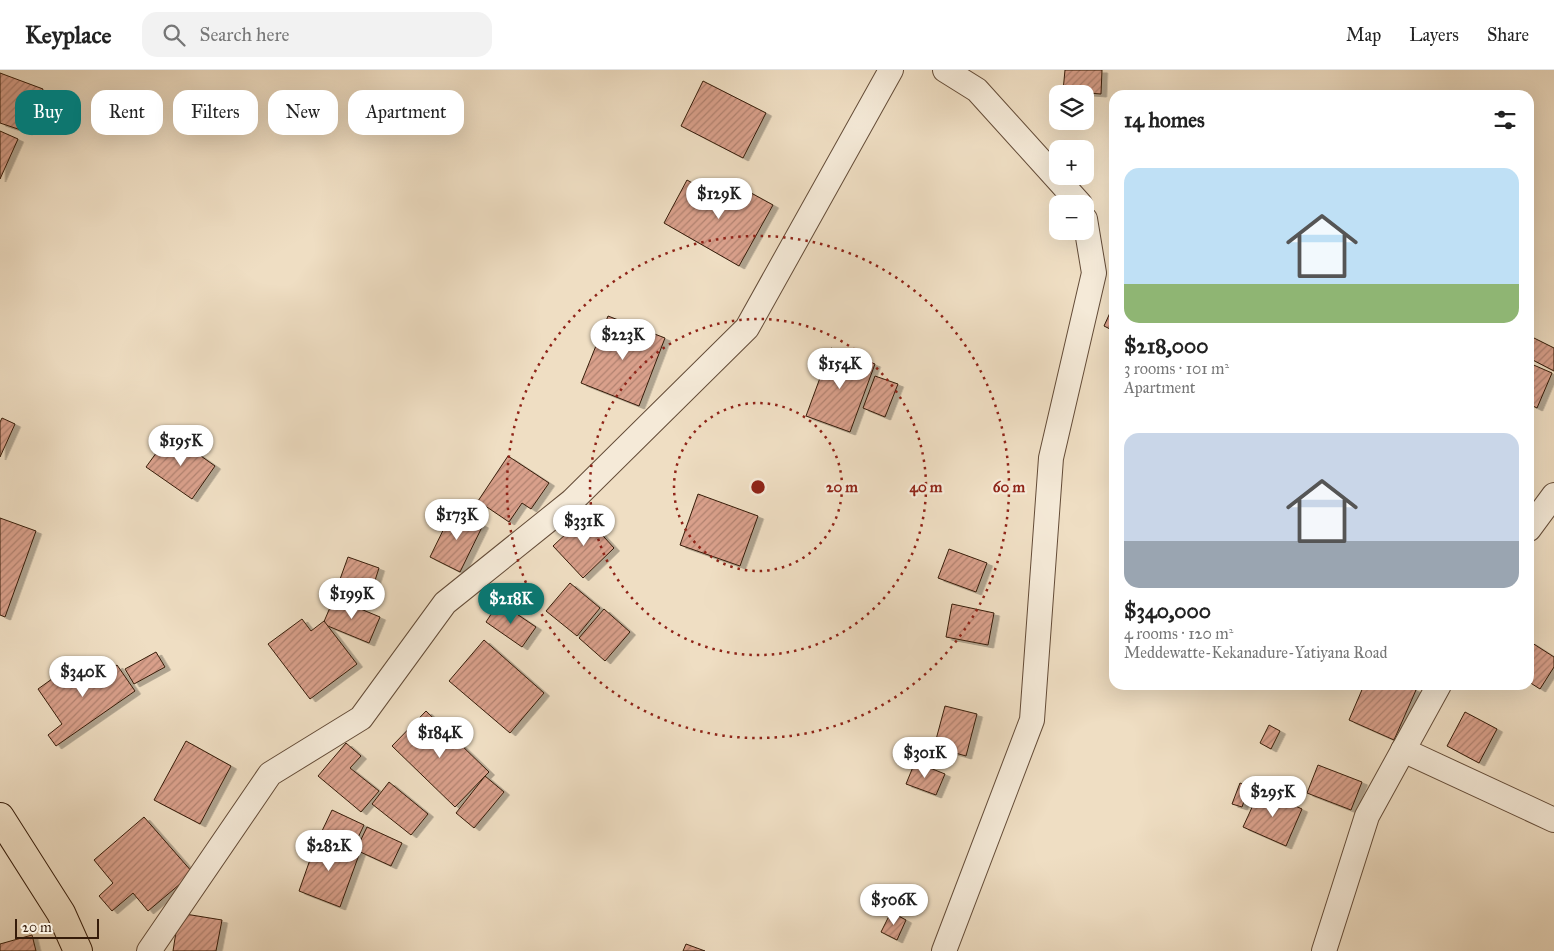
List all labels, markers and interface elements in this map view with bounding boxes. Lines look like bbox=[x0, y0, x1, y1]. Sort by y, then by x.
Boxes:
search box bbox=[142, 12, 492, 57]
text: Keyplace bbox=[25, 20, 112, 50]
icon: search bbox=[160, 21, 188, 49]
text: Search here bbox=[200, 23, 289, 46]
text: Map bbox=[1346, 24, 1381, 46]
text: Layers bbox=[1409, 24, 1459, 46]
text: Share bbox=[1487, 24, 1529, 46]
map controls bbox=[1049, 85, 1094, 240]
button: layers bbox=[1049, 85, 1094, 130]
chip: Buy bbox=[15, 90, 81, 135]
chip: Rent bbox=[91, 90, 163, 135]
chip: Filters bbox=[173, 90, 258, 135]
chip: New bbox=[268, 90, 338, 135]
chip: Apartment bbox=[348, 90, 464, 135]
icon: filters bbox=[1491, 106, 1519, 134]
text: 14 homes bbox=[1124, 107, 1205, 133]
button: + bbox=[1049, 140, 1094, 185]
pin: $129K bbox=[684, 178, 754, 220]
text: $129K bbox=[697, 184, 741, 203]
button: − bbox=[1049, 195, 1094, 240]
icon: home bbox=[1277, 201, 1367, 291]
pin: $223K bbox=[588, 318, 658, 361]
text: $223K bbox=[601, 325, 645, 344]
text: $218,000 bbox=[1124, 333, 1209, 359]
pin: $154K bbox=[805, 348, 875, 390]
text: $154K bbox=[818, 354, 862, 373]
text: 3 rooms · 101 m² bbox=[1124, 359, 1229, 378]
text: Apartment bbox=[1124, 378, 1196, 397]
pin: $195K bbox=[146, 424, 216, 467]
text: $195K bbox=[159, 431, 203, 450]
icon: home bbox=[1277, 466, 1367, 556]
centre of rings bbox=[749, 478, 767, 496]
text: 20 m bbox=[826, 478, 858, 496]
text: 40 m bbox=[910, 478, 943, 497]
text: 60 m bbox=[993, 478, 1026, 496]
pin: $173K bbox=[422, 498, 492, 541]
pin: $331K bbox=[549, 504, 619, 547]
text: $173K bbox=[436, 505, 478, 524]
text: $331K bbox=[564, 511, 604, 530]
pin: $199K bbox=[317, 578, 387, 620]
pin: $218K bbox=[476, 582, 546, 625]
text: $199K bbox=[330, 584, 374, 603]
text: $218K bbox=[489, 589, 533, 608]
text: $340,000 bbox=[1124, 598, 1211, 624]
text: 4 rooms · 120 m² bbox=[1124, 624, 1233, 643]
text: Meddewatte-Kekanadure-Yatiyana Road bbox=[1124, 643, 1387, 662]
pin: $340K bbox=[48, 656, 118, 698]
text: $340K bbox=[60, 662, 106, 681]
pin: $184K bbox=[405, 716, 475, 759]
text: $184K bbox=[418, 723, 462, 742]
pin: $301K bbox=[890, 736, 960, 779]
text: $301K bbox=[904, 743, 946, 762]
pin: $295K bbox=[1238, 776, 1308, 818]
text: $295K bbox=[1251, 782, 1295, 801]
pin: $282K bbox=[294, 830, 364, 872]
text: $282K bbox=[306, 836, 352, 855]
pin: $506K bbox=[859, 884, 929, 926]
text: $506K bbox=[871, 890, 917, 909]
scale bar bbox=[15, 916, 99, 939]
text: 20 m bbox=[22, 919, 52, 936]

